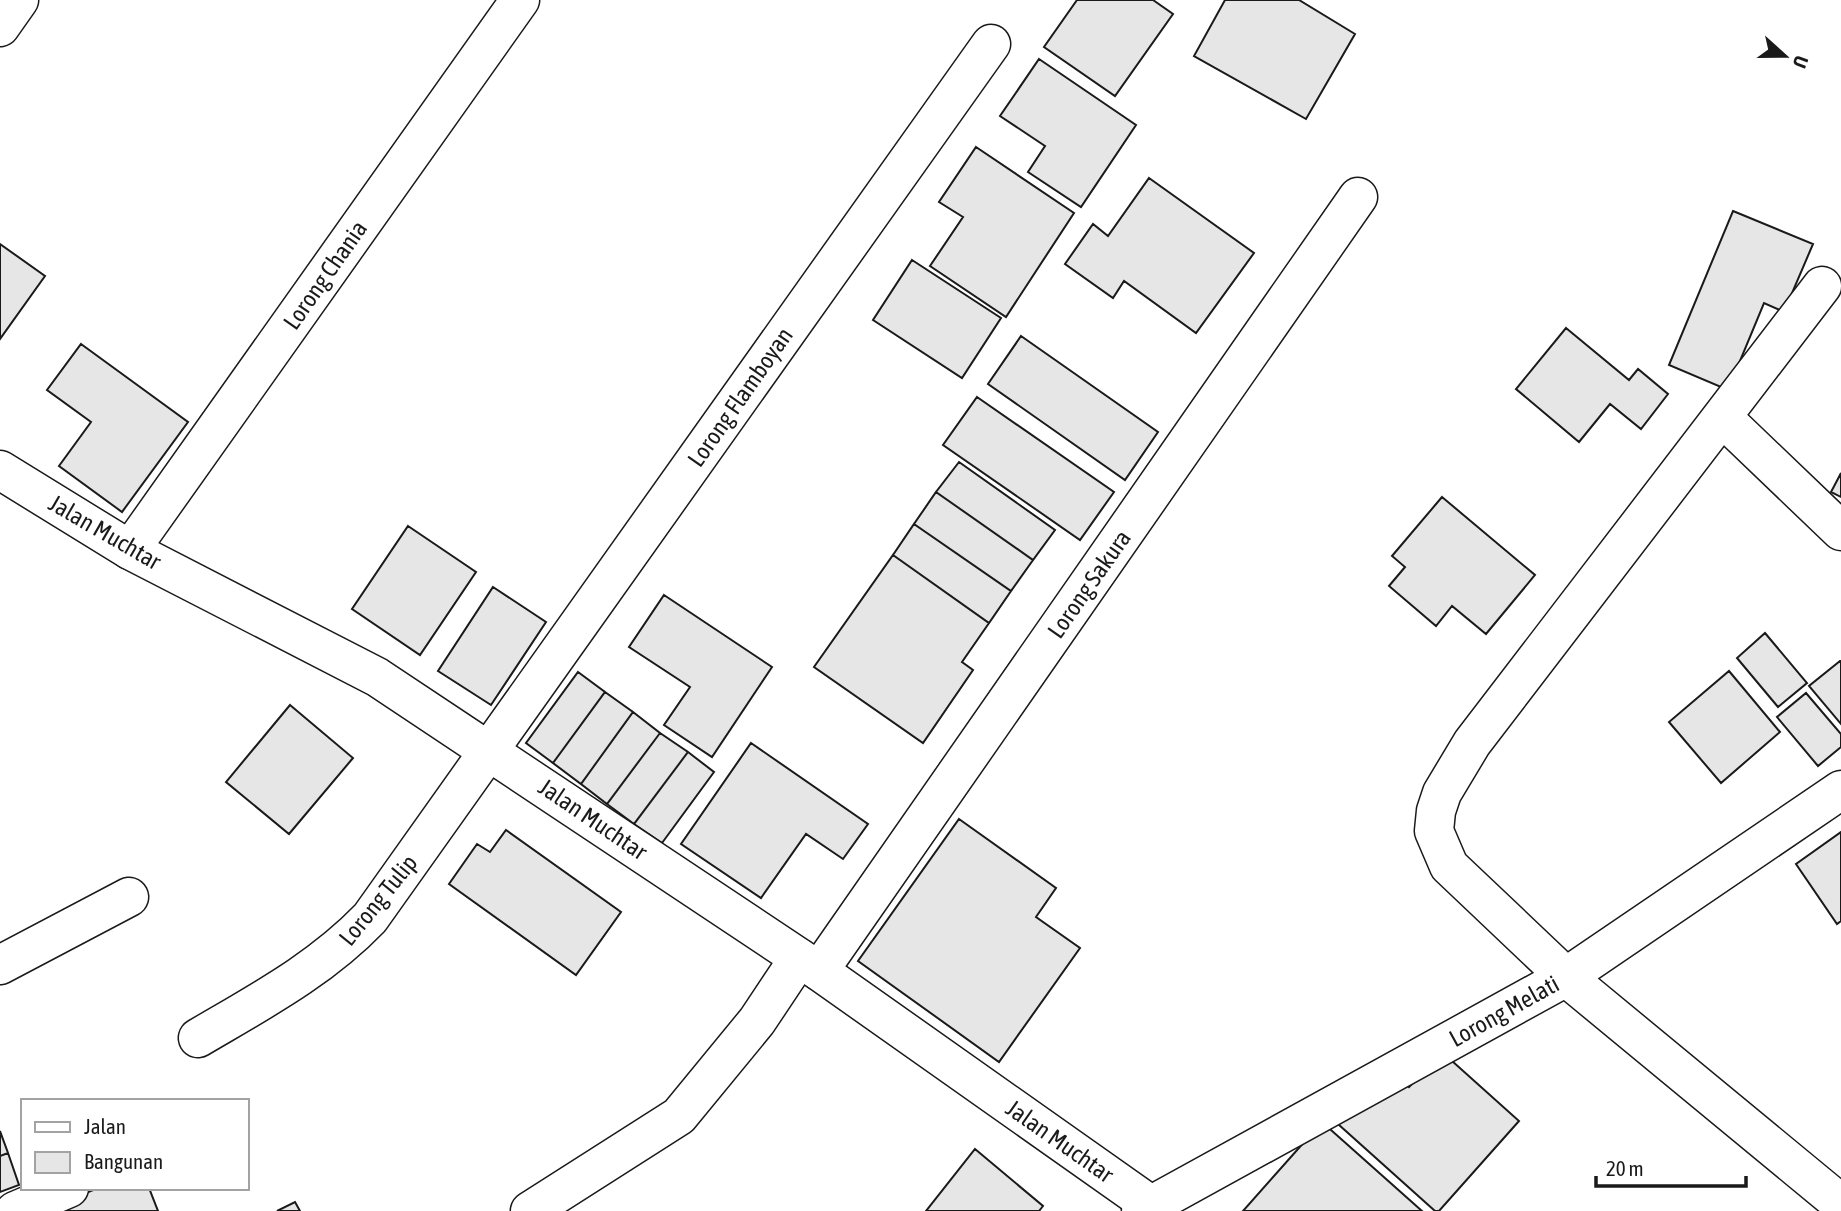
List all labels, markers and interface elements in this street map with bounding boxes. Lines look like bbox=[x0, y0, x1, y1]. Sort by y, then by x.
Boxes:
north arrow bbox=[1750, 21, 1820, 91]
text: U bbox=[1789, 53, 1813, 71]
street label: Lorong Chania bbox=[278, 216, 372, 334]
street label: Lorong Flamboyan bbox=[682, 322, 798, 472]
street label: Jalan Muchtar bbox=[44, 489, 167, 575]
street label: Lorong Sakura bbox=[1042, 525, 1136, 643]
street label: Jalan Muchtar bbox=[534, 773, 653, 866]
street label: Lorong Tulip bbox=[333, 849, 423, 951]
street label: Lorong Melati bbox=[1444, 970, 1564, 1052]
street label: Jalan Muchtar bbox=[1001, 1094, 1120, 1188]
legend bbox=[21, 1099, 248, 1190]
text: Jalan bbox=[84, 1114, 126, 1138]
scale bar bbox=[1596, 1144, 1746, 1188]
text: Bangunan bbox=[84, 1149, 163, 1173]
text: 20 m bbox=[1606, 1156, 1644, 1180]

